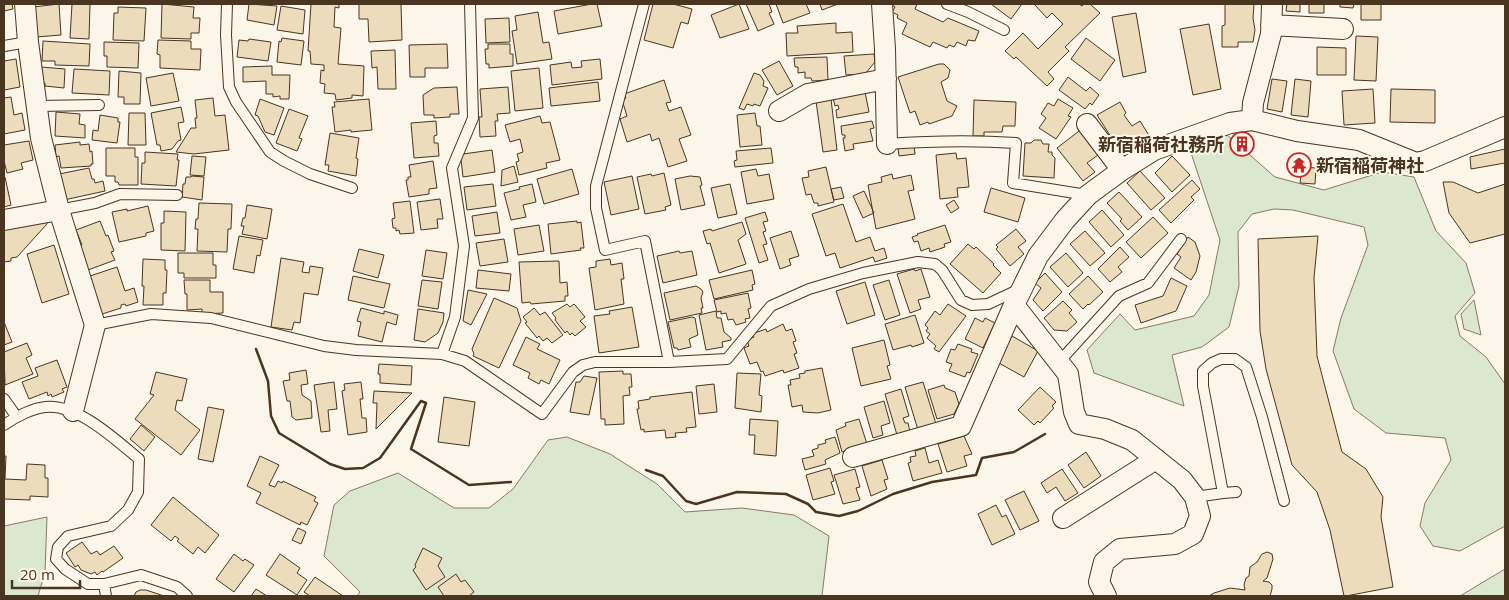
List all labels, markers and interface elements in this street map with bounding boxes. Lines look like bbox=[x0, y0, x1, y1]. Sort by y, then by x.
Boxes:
building icon: 新宿稲荷社務所 bbox=[1229, 131, 1255, 157]
place label: 新宿稲荷社務所 bbox=[1098, 132, 1224, 156]
temple icon: 新宿稲荷神社 bbox=[1286, 152, 1312, 178]
place label: 新宿稲荷神社 bbox=[1316, 153, 1424, 177]
scale bar bbox=[12, 558, 80, 590]
text: 20 m bbox=[20, 564, 55, 584]

